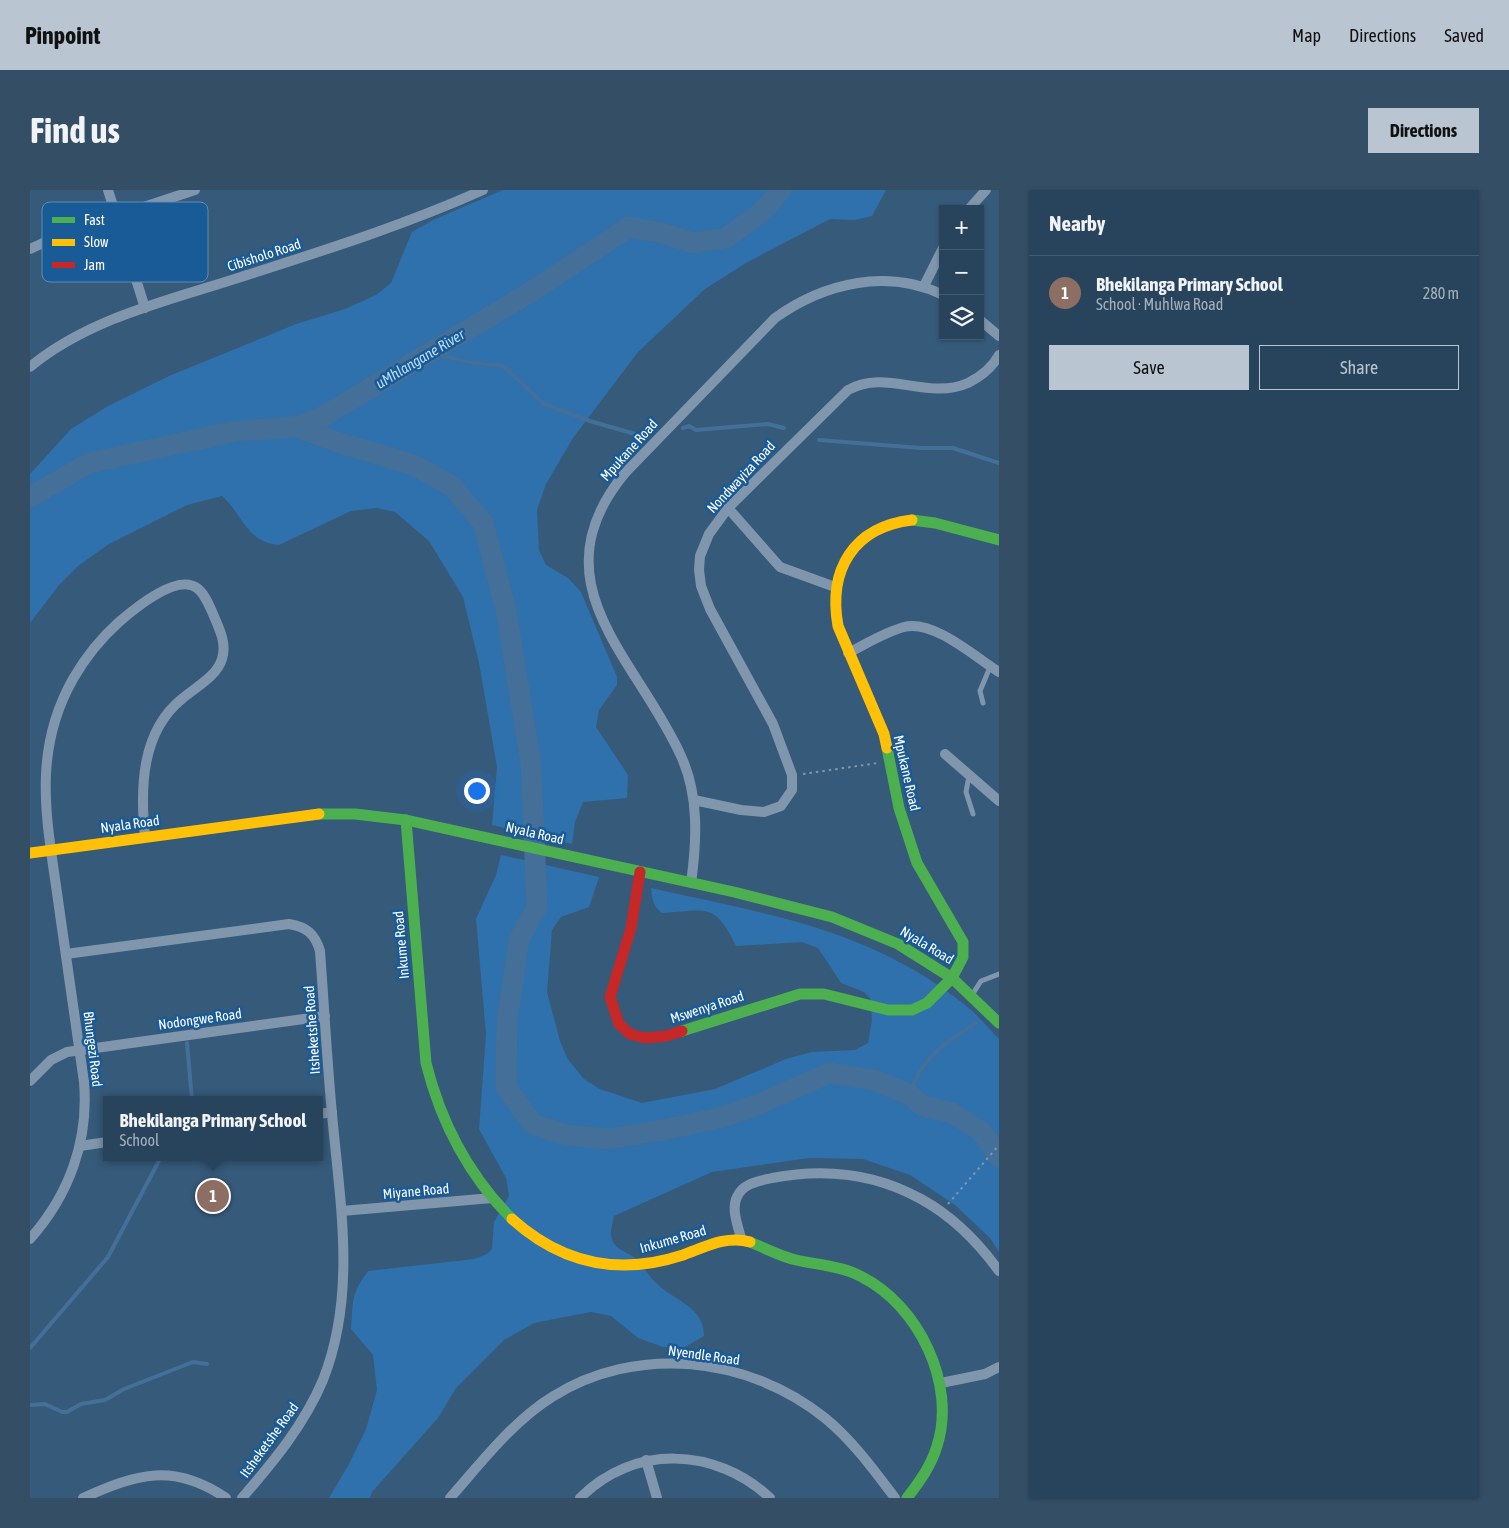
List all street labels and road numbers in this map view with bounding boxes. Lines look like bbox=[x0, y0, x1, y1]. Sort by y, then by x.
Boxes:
street label: Cibisholo Road bbox=[225, 236, 303, 274]
street label: Mpukane Road bbox=[597, 416, 661, 484]
street label: Nondwayiza Road bbox=[704, 438, 778, 516]
street label: Mpukane Road bbox=[891, 734, 923, 812]
street label: Nyala Road bbox=[100, 812, 160, 836]
street label: Nyala Road bbox=[504, 819, 566, 847]
street label: Inkume Road bbox=[390, 910, 412, 980]
street label: Nyala Road bbox=[897, 923, 957, 967]
street label: Itsheketshe Road bbox=[301, 985, 323, 1075]
street label: Mswenya Road bbox=[668, 988, 746, 1026]
street label: Nodongwe Road bbox=[157, 1005, 243, 1033]
street label: Bhungezi Road bbox=[80, 1010, 106, 1088]
street label: Miyane Road bbox=[382, 1180, 450, 1202]
street label: Inkume Road bbox=[638, 1222, 708, 1256]
street label: Nyendle Road bbox=[667, 1342, 741, 1368]
street label: Itsheketshe Road bbox=[236, 1399, 302, 1481]

